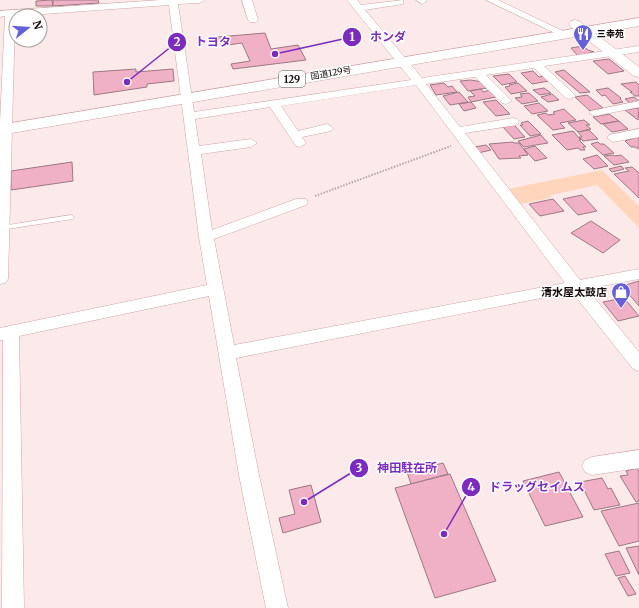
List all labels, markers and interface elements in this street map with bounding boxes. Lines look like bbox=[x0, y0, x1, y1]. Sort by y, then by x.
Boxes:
north arrow bbox=[8, 8, 48, 48]
text: N bbox=[30, 19, 46, 32]
restaurant icon: 三幸苑 bbox=[572, 23, 594, 51]
callout: ホンダ bbox=[342, 25, 414, 49]
place label: 三幸苑 bbox=[597, 28, 624, 39]
text: 1 bbox=[349, 29, 355, 44]
text: ホンダ bbox=[370, 29, 406, 44]
callout: トヨタ bbox=[167, 30, 239, 54]
text: 2 bbox=[173, 34, 181, 49]
text: トヨタ bbox=[195, 34, 231, 49]
street label: 国道129号 bbox=[310, 63, 352, 82]
road number: 129 bbox=[279, 71, 305, 87]
shop icon: 清水屋太鼓店 bbox=[610, 281, 632, 309]
place label: 清水屋太鼓店 bbox=[541, 285, 607, 299]
callout: 神田駐在所 bbox=[349, 456, 445, 480]
text: 3 bbox=[356, 460, 363, 475]
text: 神田駐在所 bbox=[377, 460, 437, 475]
callout: ドラッグセイムス bbox=[461, 475, 593, 499]
text: 4 bbox=[467, 479, 475, 494]
text: ドラッグセイムス bbox=[489, 479, 585, 494]

